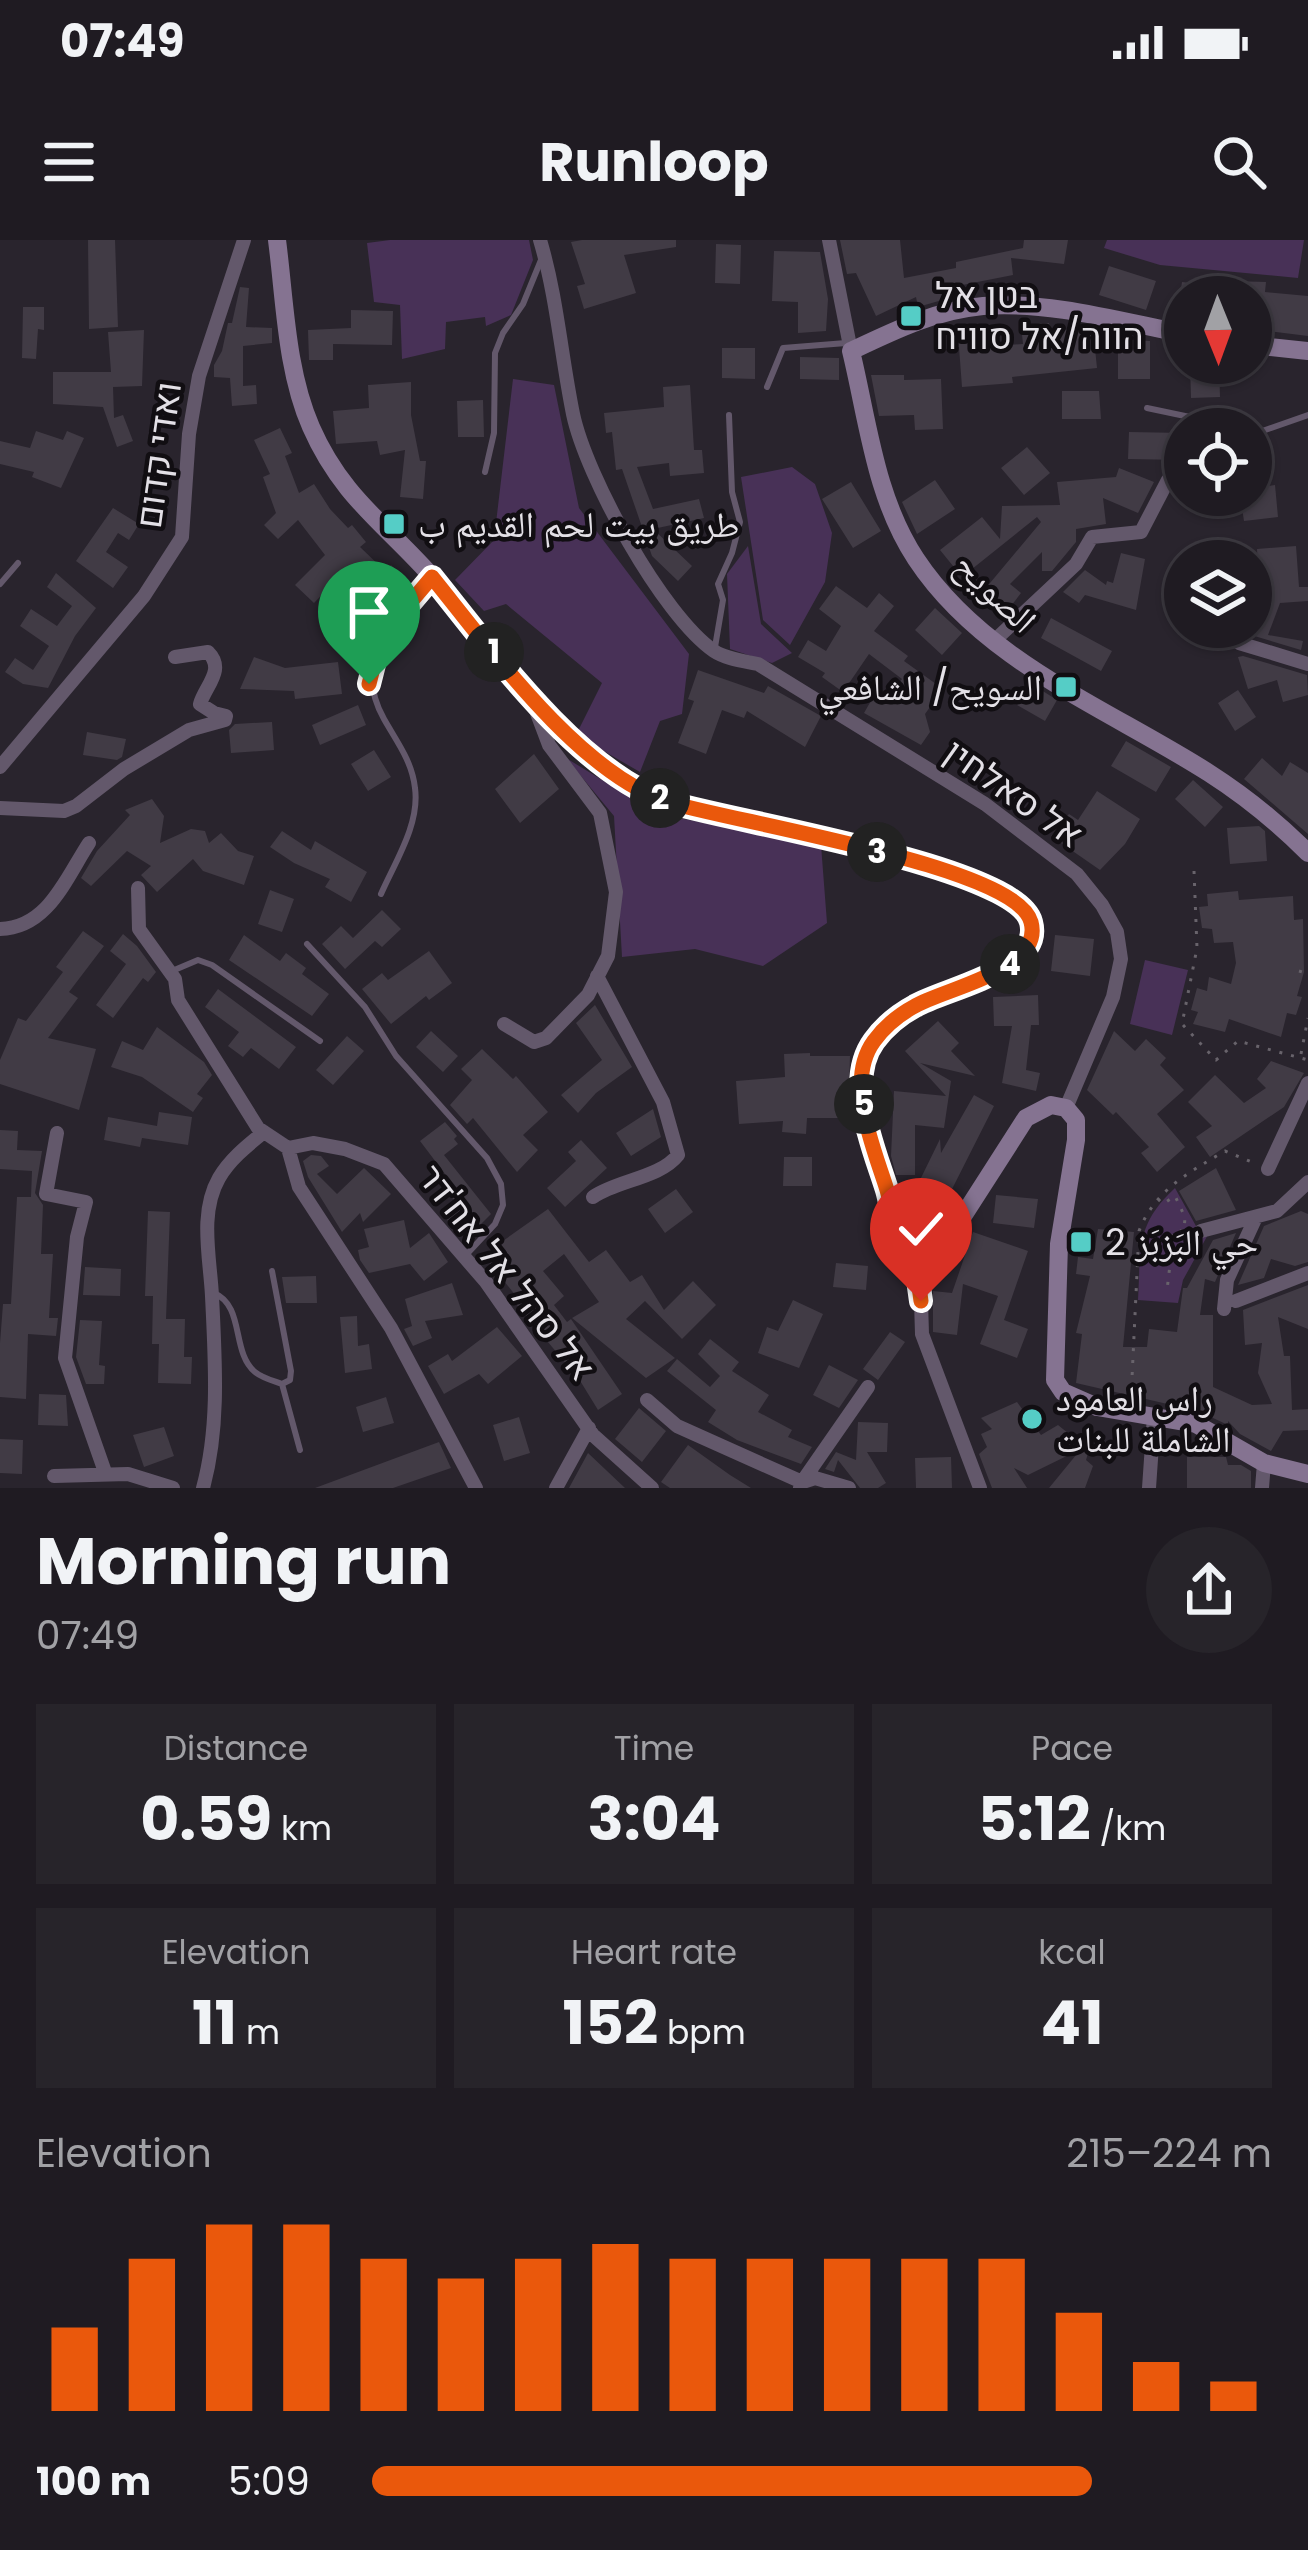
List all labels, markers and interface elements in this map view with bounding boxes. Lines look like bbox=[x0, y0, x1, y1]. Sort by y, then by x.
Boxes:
text: 07:49 bbox=[60, 10, 184, 73]
text: Runloop bbox=[539, 124, 769, 200]
icon: menu bbox=[36, 129, 102, 195]
icon: search bbox=[1206, 129, 1272, 195]
place label: בטן אל הווה/אל סוויח bbox=[935, 270, 1144, 362]
north arrow bbox=[1164, 276, 1272, 384]
map controls bbox=[1164, 276, 1272, 648]
marker: בטן אל הווה/אל סוויח bbox=[898, 303, 924, 329]
street label: ואדי קדום bbox=[123, 378, 194, 532]
button: locate bbox=[1164, 408, 1272, 516]
place label: طريق بيت لحم القديم ب bbox=[418, 499, 739, 550]
marker: طريق بيت لحم القديم ب bbox=[381, 511, 407, 537]
street label: الصويح bbox=[943, 540, 1048, 645]
button: layers bbox=[1164, 540, 1272, 648]
pin bbox=[318, 561, 420, 684]
icon: arrive bbox=[336, 579, 402, 645]
pin: 1 bbox=[464, 622, 524, 682]
text: 1 bbox=[488, 628, 500, 675]
place label: السويح/ الشافعي bbox=[818, 662, 1042, 716]
marker: السويح/ الشافعي bbox=[1053, 674, 1079, 700]
street label: אל סאלחין bbox=[934, 727, 1093, 860]
pin: 2 bbox=[630, 768, 690, 828]
text: 2 bbox=[651, 774, 669, 821]
pin: 3 bbox=[847, 822, 907, 882]
text: 3 bbox=[867, 828, 887, 875]
pin: 4 bbox=[980, 934, 1040, 994]
text: 4 bbox=[999, 940, 1021, 987]
pin: 5 bbox=[834, 1074, 894, 1134]
text: 5 bbox=[853, 1080, 875, 1127]
street label: אל סהל אל אח'דר bbox=[406, 1153, 607, 1391]
pin bbox=[870, 1178, 972, 1301]
icon: check bbox=[888, 1196, 954, 1262]
place label: حي البَزبَز 2 bbox=[1105, 1217, 1258, 1271]
marker: حي البَزبَز 2 bbox=[1068, 1229, 1094, 1255]
place label: راس العامود الشاملة للبنات bbox=[1056, 1373, 1231, 1465]
marker: راس العامود الشاملة للبنات bbox=[1019, 1406, 1045, 1432]
text: Morning run bbox=[36, 1515, 451, 1607]
button: share bbox=[1146, 1527, 1272, 1653]
text: 07:49 bbox=[36, 1608, 139, 1663]
text: Distance bbox=[164, 1725, 308, 1772]
text: Time bbox=[614, 1725, 694, 1772]
text: Pace bbox=[1031, 1725, 1113, 1772]
text: 0.59 bbox=[140, 1777, 272, 1861]
text: 3:04 bbox=[587, 1777, 721, 1861]
text: 5:12 bbox=[978, 1777, 1091, 1861]
text: km bbox=[272, 1805, 332, 1852]
text: /km bbox=[1091, 1805, 1166, 1852]
text: Elevation bbox=[162, 1929, 310, 1976]
text: Heart rate bbox=[571, 1929, 737, 1976]
text: kcal bbox=[1038, 1929, 1106, 1976]
text: 11 bbox=[192, 1981, 237, 2065]
text: 152 bbox=[562, 1981, 658, 2065]
text: 41 bbox=[1040, 1981, 1104, 2065]
text: m bbox=[237, 2009, 280, 2056]
text: bpm bbox=[658, 2009, 746, 2056]
text: Elevation bbox=[36, 2126, 212, 2181]
text: 215–224 m bbox=[1066, 2126, 1272, 2181]
text: 100 m bbox=[36, 2454, 151, 2509]
text: 5:09 bbox=[228, 2454, 310, 2509]

